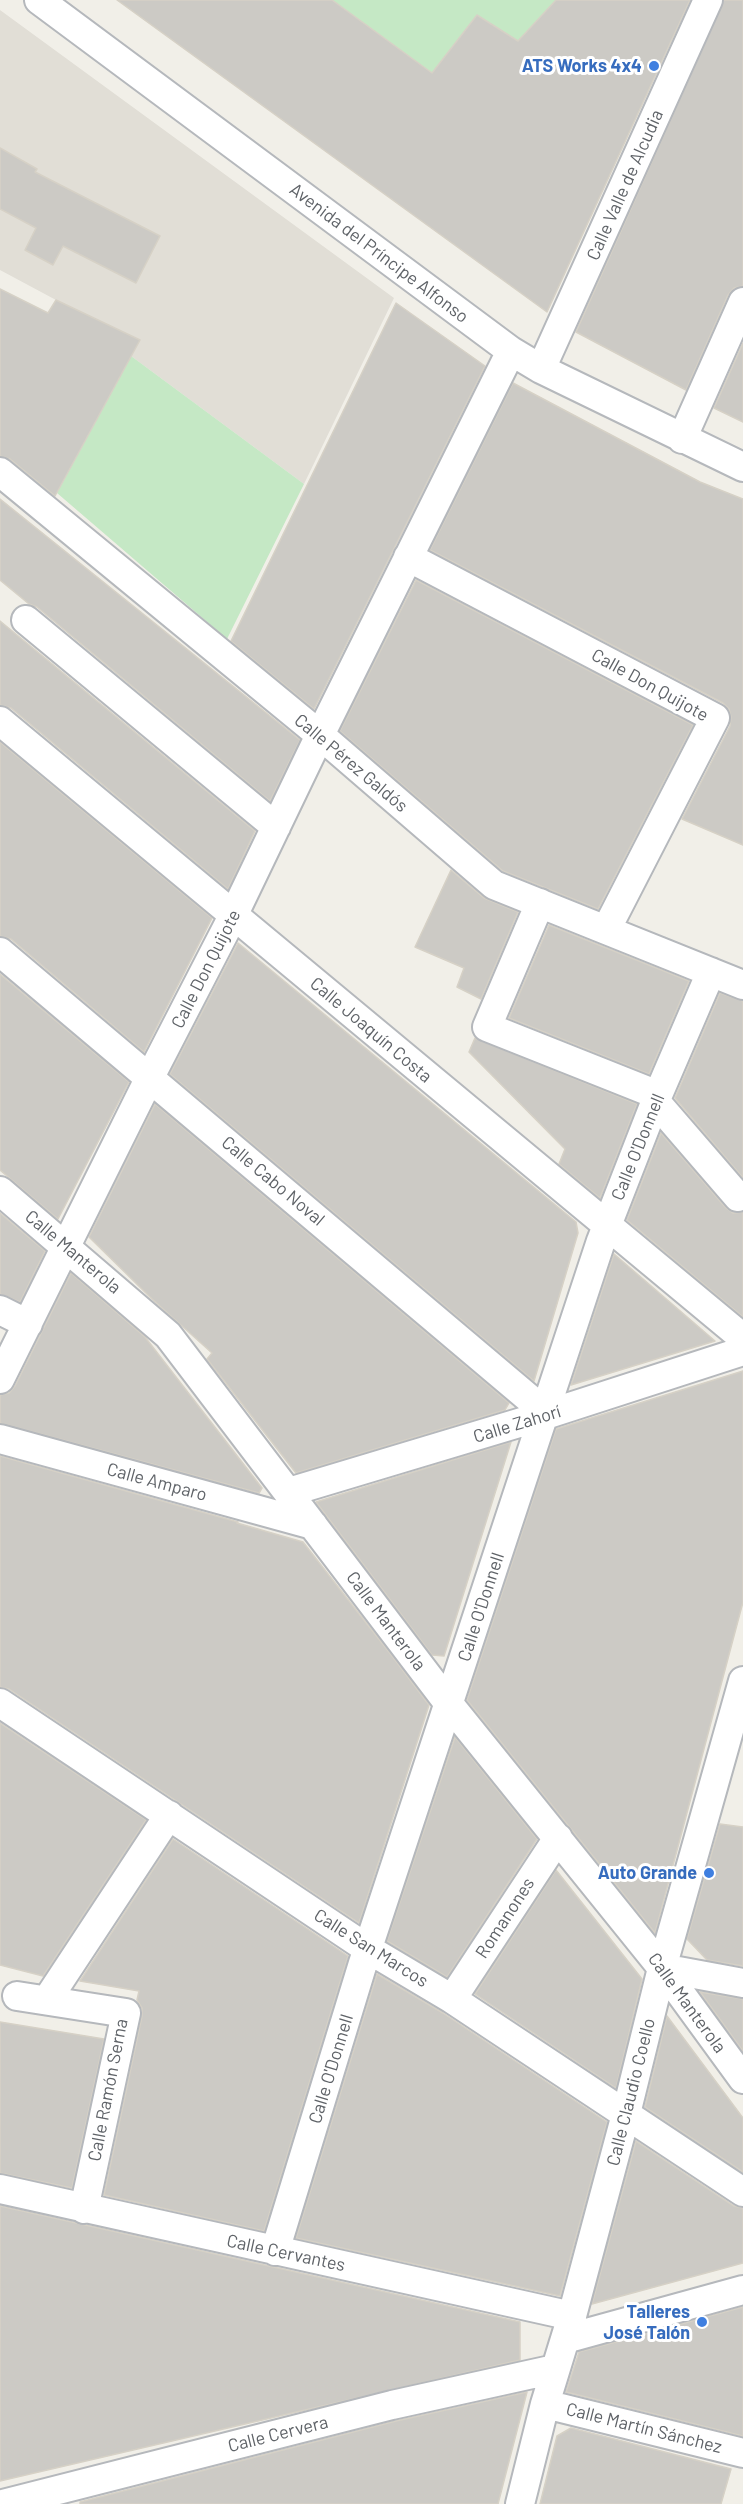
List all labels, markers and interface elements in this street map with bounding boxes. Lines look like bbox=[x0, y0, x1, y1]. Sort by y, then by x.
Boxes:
place label: ATS Works 4x4 bbox=[522, 55, 642, 77]
marker: ATS Works 4x4 bbox=[647, 59, 661, 73]
street label: Calle Valle de Alcudia bbox=[582, 106, 668, 264]
street label: Avenida del Príncipe Alfonso bbox=[285, 179, 473, 327]
street label: Calle Don Quijote bbox=[588, 644, 712, 726]
street label: Calle Pérez Galdós bbox=[290, 709, 412, 817]
street label: Calle Don Quijote bbox=[167, 906, 245, 1032]
street label: Calle Joaquín Costa bbox=[306, 973, 436, 1087]
street label: Calle O'Donnell bbox=[607, 1091, 669, 1203]
street label: Calle Cabo Noval bbox=[217, 1132, 329, 1230]
street label: Calle Manterola bbox=[21, 1206, 125, 1298]
street label: Calle Zahorí bbox=[471, 1400, 563, 1448]
street label: Calle Amparo bbox=[105, 1458, 209, 1506]
street label: Calle O'Donnell bbox=[453, 1550, 509, 1664]
street label: Calle Manterola bbox=[342, 1567, 430, 1675]
place label: Auto Grande bbox=[598, 1862, 697, 1884]
marker: Auto Grande bbox=[702, 1866, 716, 1880]
street label: Romanones bbox=[471, 1874, 539, 1962]
street label: Calle San Marcos bbox=[310, 1904, 432, 1992]
street label: Calle Manterola bbox=[643, 1949, 731, 2057]
street label: Calle O'Donnell bbox=[304, 2012, 358, 2126]
street label: Calle Claudio Coello bbox=[602, 2016, 660, 2168]
street label: Calle Ramón Serna bbox=[84, 2017, 132, 2163]
street label: Calle Cervantes bbox=[225, 2230, 347, 2276]
place label: Talleres José Talón bbox=[604, 2301, 690, 2344]
marker: Talleres José Talón bbox=[695, 2315, 709, 2329]
street label: Calle Martín Sánchez bbox=[564, 2398, 724, 2458]
street label: Calle Cervera bbox=[226, 2411, 330, 2457]

